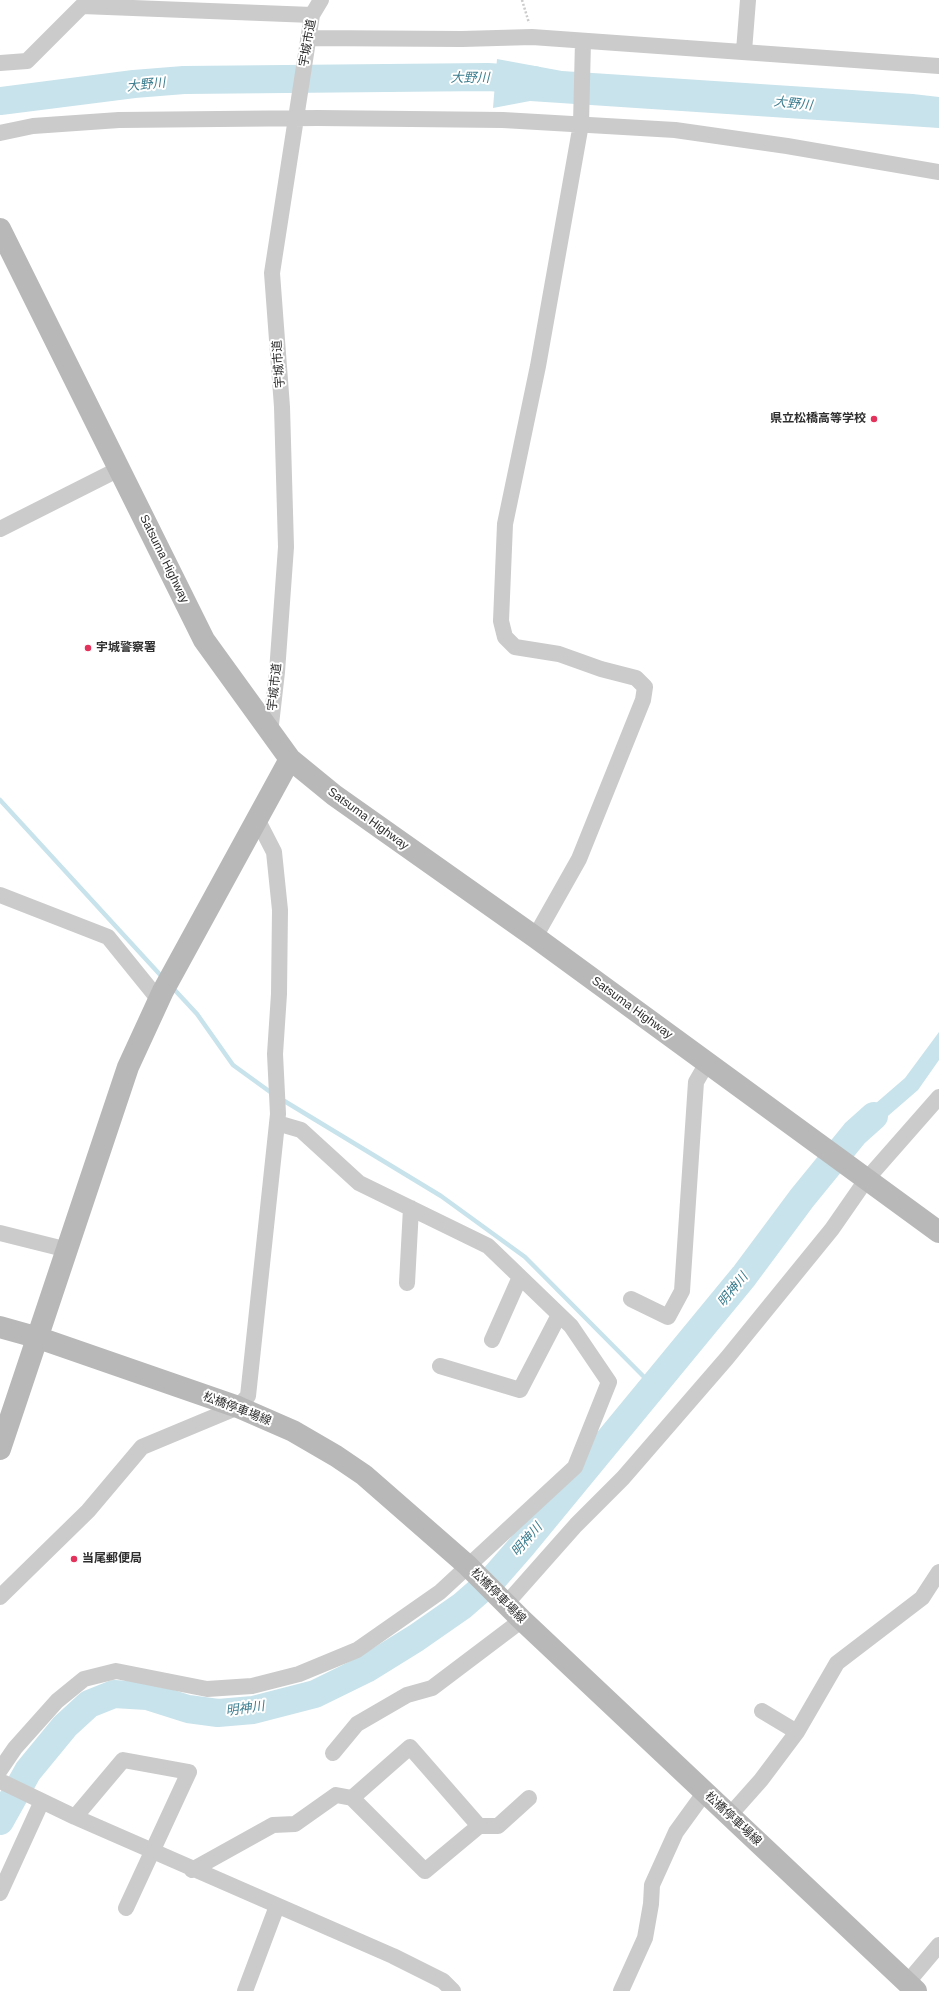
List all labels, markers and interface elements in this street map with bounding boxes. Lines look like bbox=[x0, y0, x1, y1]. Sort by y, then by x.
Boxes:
street label: 宇城市道 bbox=[297, 18, 319, 68]
water label: 大野川 bbox=[451, 70, 489, 86]
water label: 大野川 bbox=[126, 75, 166, 95]
water label: 大野川 bbox=[773, 94, 813, 114]
street label: 宇城市道 bbox=[270, 340, 288, 388]
place label: 県立松橋高等学校 bbox=[770, 412, 866, 426]
marker: 県立松橋高等学校 bbox=[869, 414, 879, 424]
street label: Satsuma Highway bbox=[136, 512, 192, 606]
place label: 宇城警察署 bbox=[96, 641, 156, 655]
marker: 宇城警察署 bbox=[83, 643, 93, 653]
street label: 宇城市道 bbox=[265, 662, 285, 712]
street label: Satsuma Highway bbox=[325, 785, 411, 853]
street label: Satsuma Highway bbox=[589, 974, 675, 1042]
water label: 明神川 bbox=[715, 1270, 751, 1310]
street label: 松橋停車場線 bbox=[201, 1389, 273, 1429]
water label: 明神川 bbox=[508, 1520, 546, 1560]
place label: 当尾郵便局 bbox=[82, 1552, 142, 1566]
marker: 当尾郵便局 bbox=[69, 1554, 79, 1564]
street label: 松橋停車場線 bbox=[467, 1565, 529, 1627]
water label: 明神川 bbox=[225, 1699, 265, 1719]
street label: 松橋停車場線 bbox=[702, 1789, 764, 1849]

